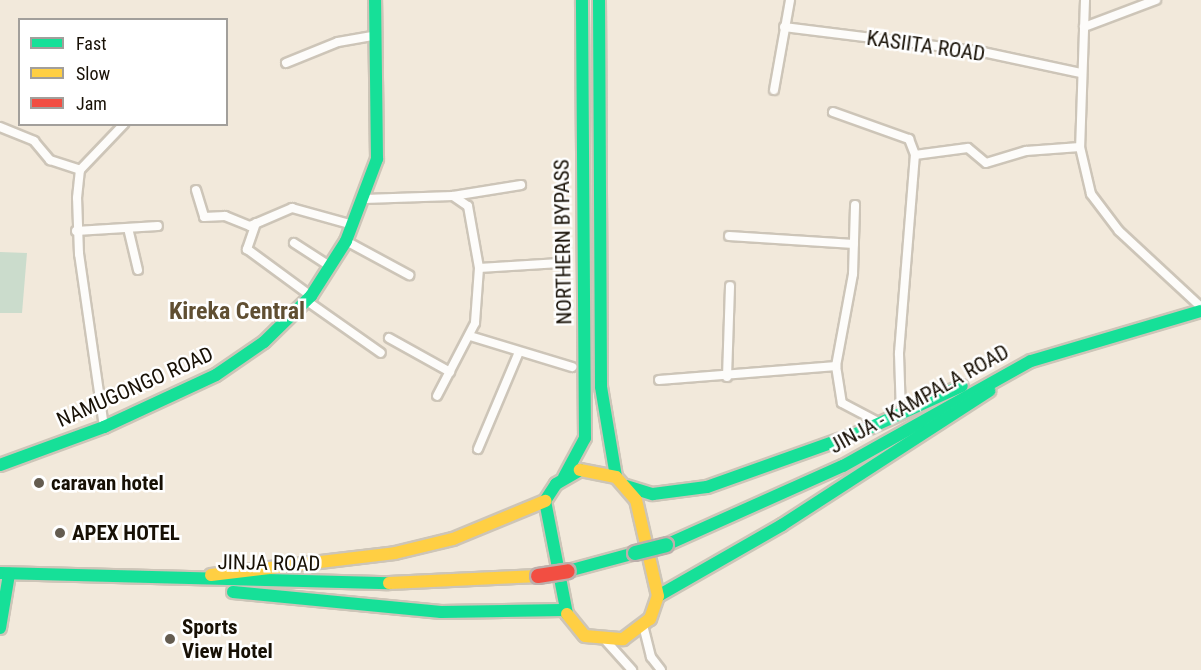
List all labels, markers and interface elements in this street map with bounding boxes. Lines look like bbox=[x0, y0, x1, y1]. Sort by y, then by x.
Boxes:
legend bbox=[18, 18, 228, 126]
street label: KASIITA ROAD bbox=[865, 25, 987, 67]
text: Fast bbox=[76, 33, 107, 54]
text: Slow bbox=[76, 63, 110, 84]
text: Jam bbox=[76, 93, 107, 114]
street label: NORTHERN BYPASS bbox=[549, 159, 577, 325]
district label: Kireka Central bbox=[169, 298, 305, 326]
street label: JINJA - KAMPALA ROAD bbox=[825, 339, 1013, 459]
street label: NAMUGONGO ROAD bbox=[53, 341, 217, 433]
place label: caravan hotel bbox=[51, 470, 164, 496]
marker: caravan hotel bbox=[32, 476, 46, 490]
place label: APEX HOTEL bbox=[72, 520, 180, 546]
marker: APEX HOTEL bbox=[53, 526, 67, 540]
street label: JINJA ROAD bbox=[217, 550, 321, 576]
place label: Sports View Hotel bbox=[182, 614, 273, 664]
marker: Sports View Hotel bbox=[163, 632, 177, 646]

